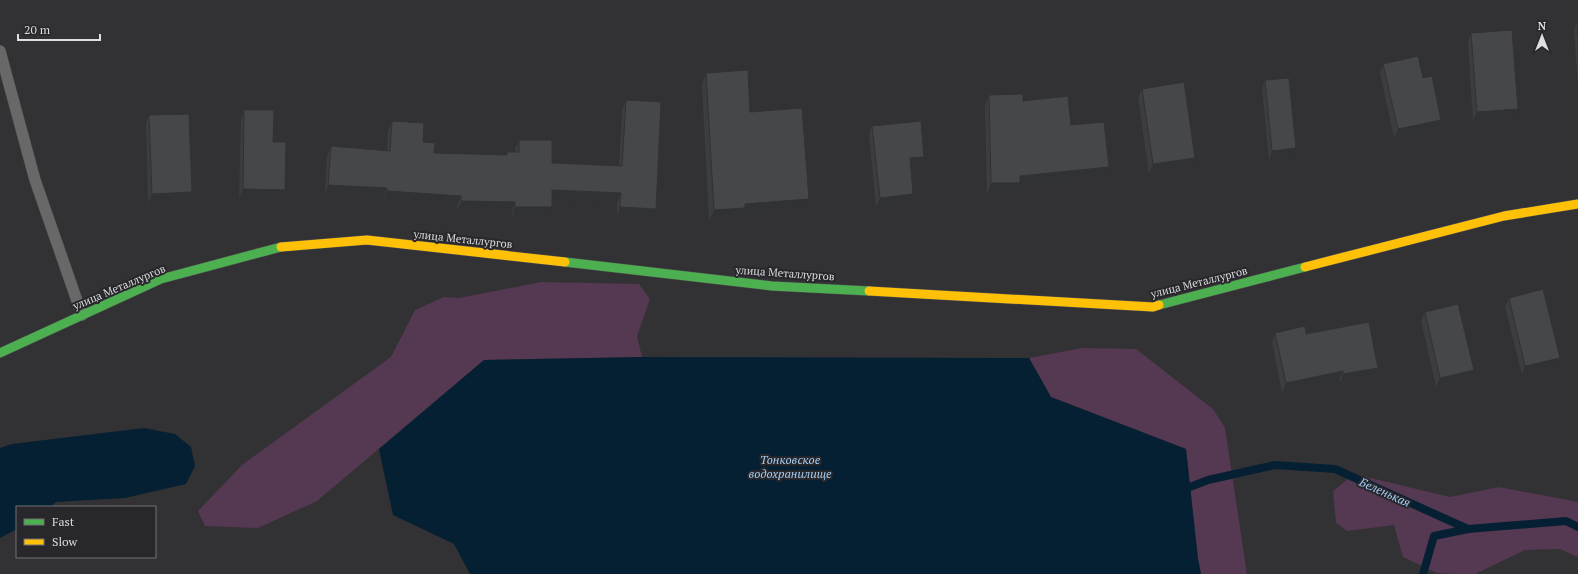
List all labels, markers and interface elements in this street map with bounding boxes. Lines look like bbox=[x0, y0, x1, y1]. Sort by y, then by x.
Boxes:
scale bar bbox=[18, 16, 100, 42]
north arrow bbox=[1522, 16, 1562, 56]
text: N bbox=[1538, 19, 1547, 33]
text: 20 m bbox=[24, 22, 51, 37]
street label: улица Металлургов bbox=[412, 227, 513, 251]
street label: улица Металлургов bbox=[70, 261, 168, 313]
street label: улица Металлургов bbox=[734, 262, 835, 283]
street label: улица Металлургов bbox=[1148, 263, 1249, 301]
water label: Тонковское водохранилище bbox=[749, 452, 832, 481]
water label: Беленькая bbox=[1356, 474, 1413, 510]
legend bbox=[16, 506, 156, 558]
text: Fast bbox=[52, 514, 75, 529]
text: Slow bbox=[52, 534, 78, 549]

